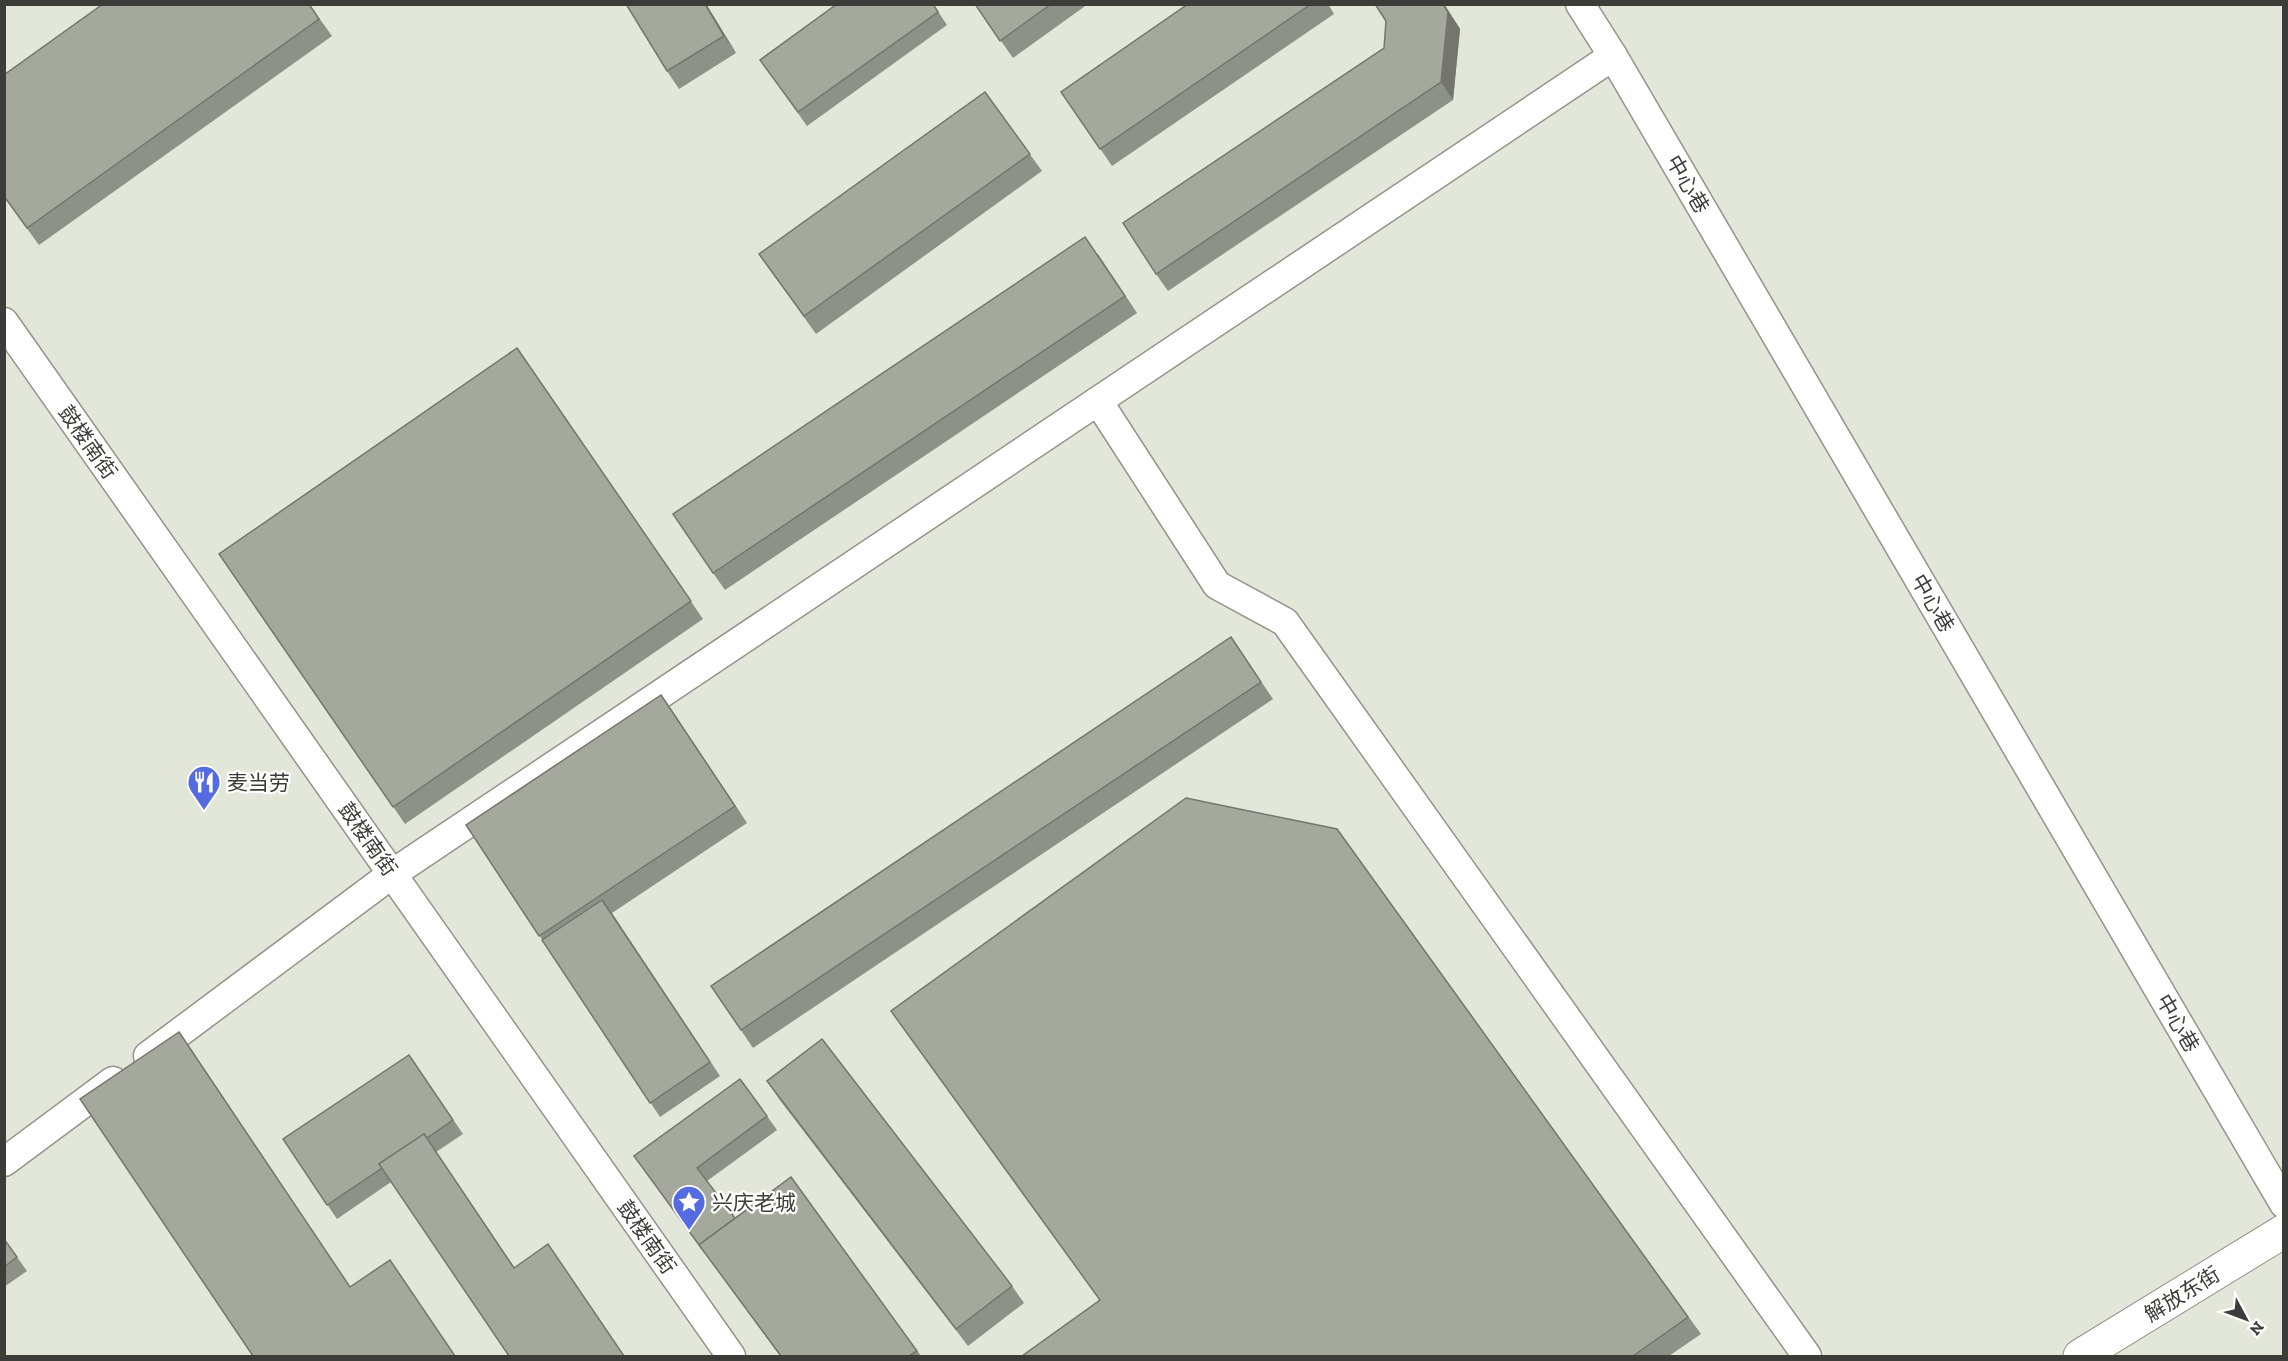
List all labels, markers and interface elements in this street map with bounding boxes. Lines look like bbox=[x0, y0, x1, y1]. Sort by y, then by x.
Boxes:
street label: 中心巷 bbox=[1661, 150, 1715, 218]
street label: 鼓楼南街 bbox=[54, 400, 122, 484]
street label: 中心巷 bbox=[1906, 569, 1960, 637]
restaurant icon: 麦当劳 bbox=[186, 764, 222, 811]
place label: 麦当劳 bbox=[227, 770, 290, 795]
street label: 鼓楼南街 bbox=[334, 797, 402, 881]
street label: 中心巷 bbox=[2151, 989, 2205, 1057]
place icon: 兴庆老城 bbox=[671, 1184, 707, 1231]
place label: 兴庆老城 bbox=[712, 1190, 796, 1215]
street label: 鼓楼南街 bbox=[613, 1195, 681, 1279]
street label: 解放东街 bbox=[2140, 1261, 2224, 1327]
north arrow bbox=[2216, 1289, 2276, 1349]
text: N bbox=[2246, 1318, 2268, 1339]

